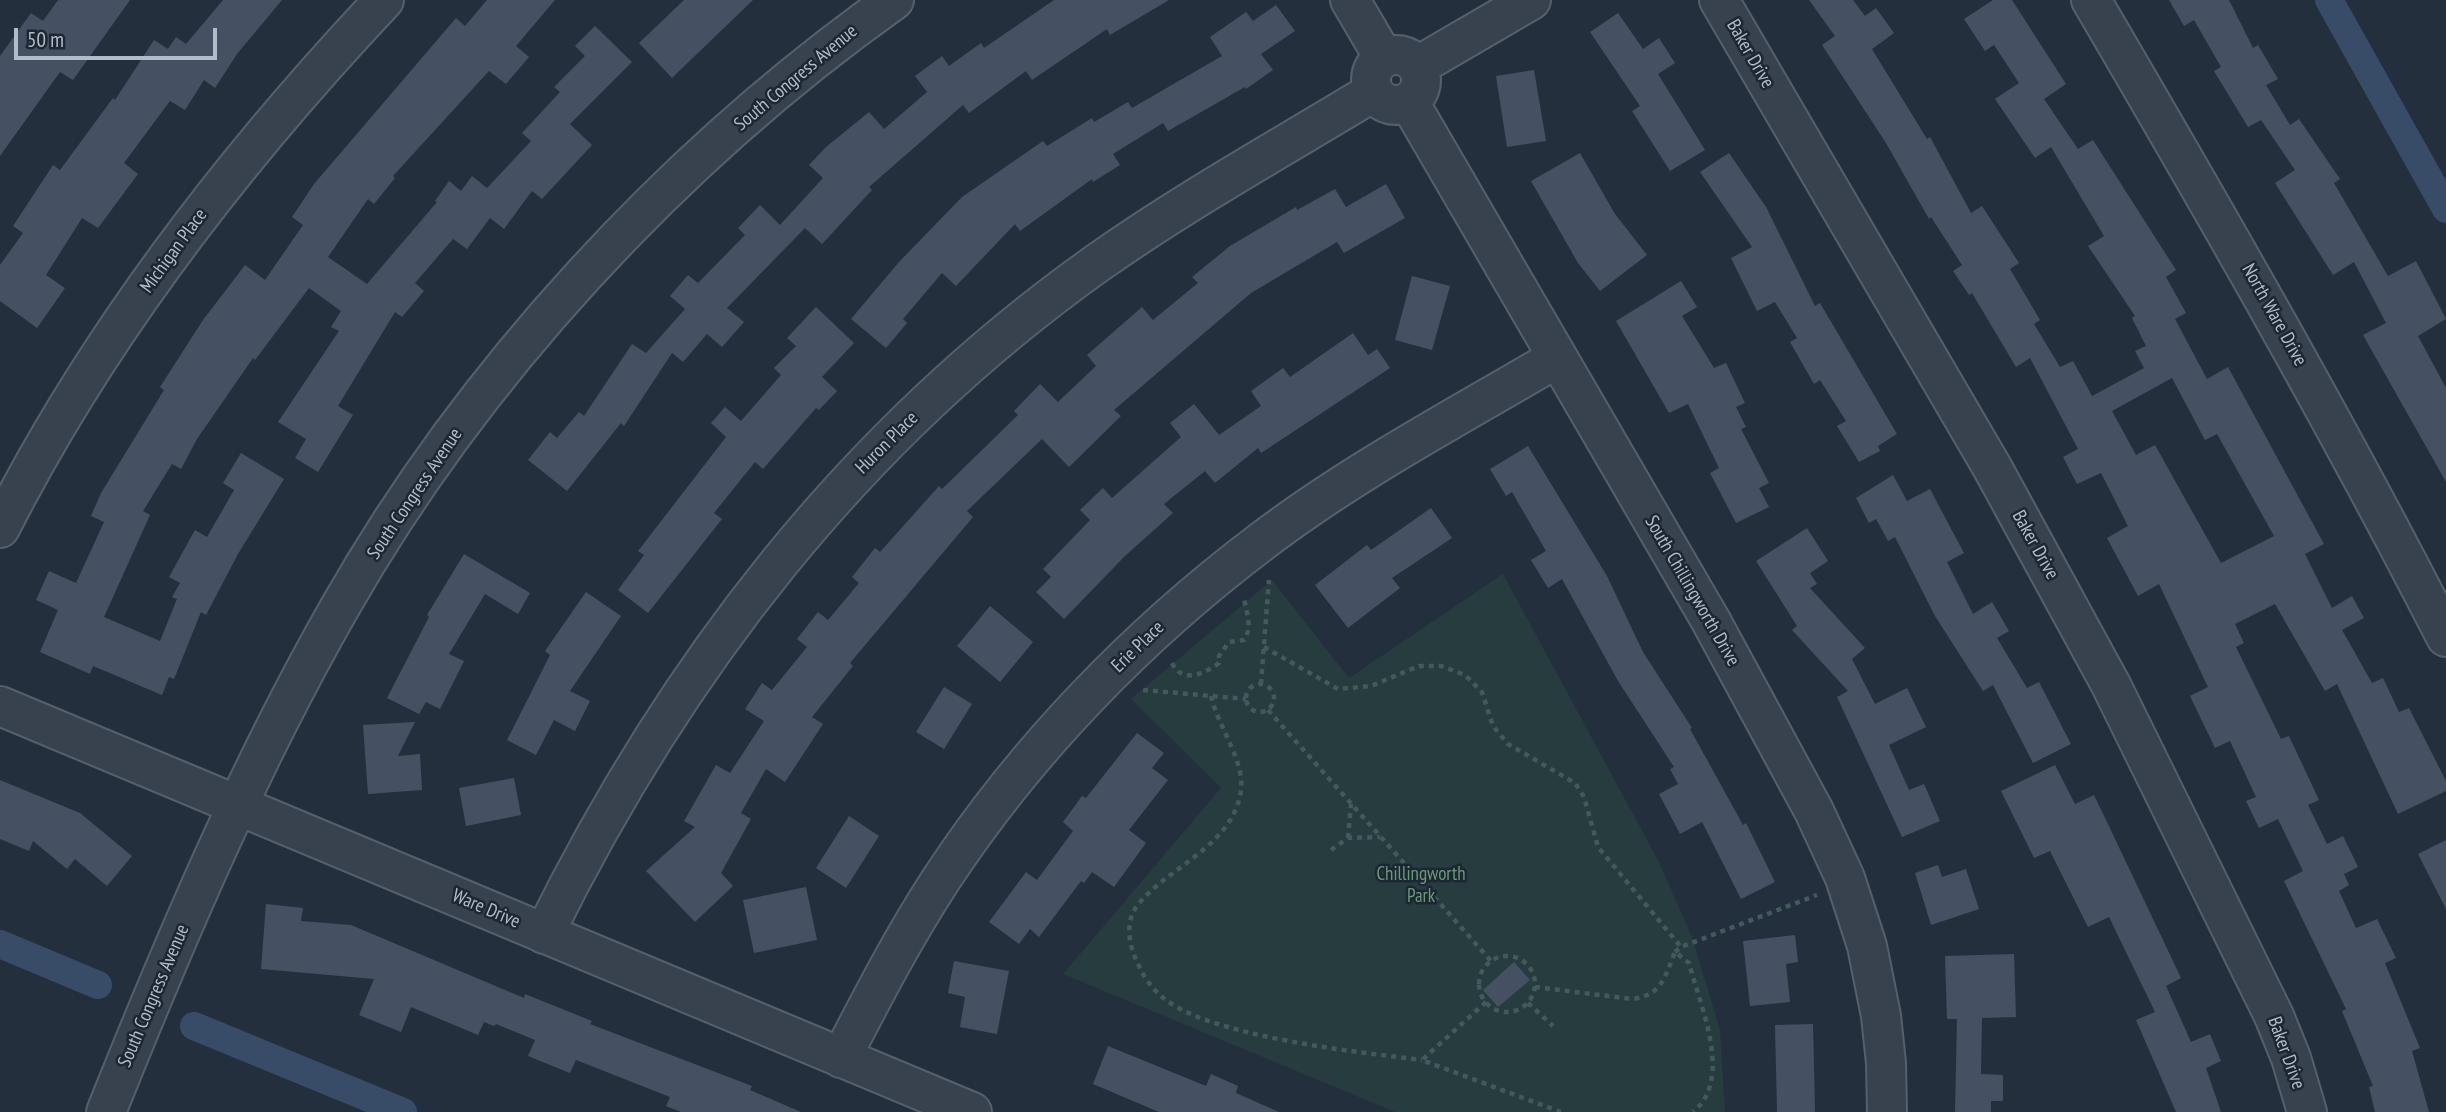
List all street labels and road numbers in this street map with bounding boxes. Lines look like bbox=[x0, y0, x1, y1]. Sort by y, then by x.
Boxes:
street label: Baker Drive bbox=[1721, 16, 1779, 92]
street label: South Congress Avenue bbox=[730, 20, 862, 136]
street label: Michigan Place bbox=[136, 204, 212, 298]
street label: North Ware Drive bbox=[2237, 260, 2311, 370]
street label: Huron Place bbox=[851, 407, 923, 479]
street label: South Congress Avenue bbox=[363, 424, 467, 564]
street label: Baker Drive bbox=[2007, 507, 2063, 583]
street label: South Chillingworth Drive bbox=[1640, 512, 1744, 670]
street label: Erie Place bbox=[1107, 616, 1169, 678]
street label: Ware Drive bbox=[449, 885, 523, 933]
street label: South Congress Avenue bbox=[114, 921, 194, 1071]
street label: Baker Drive bbox=[2262, 1014, 2310, 1092]

